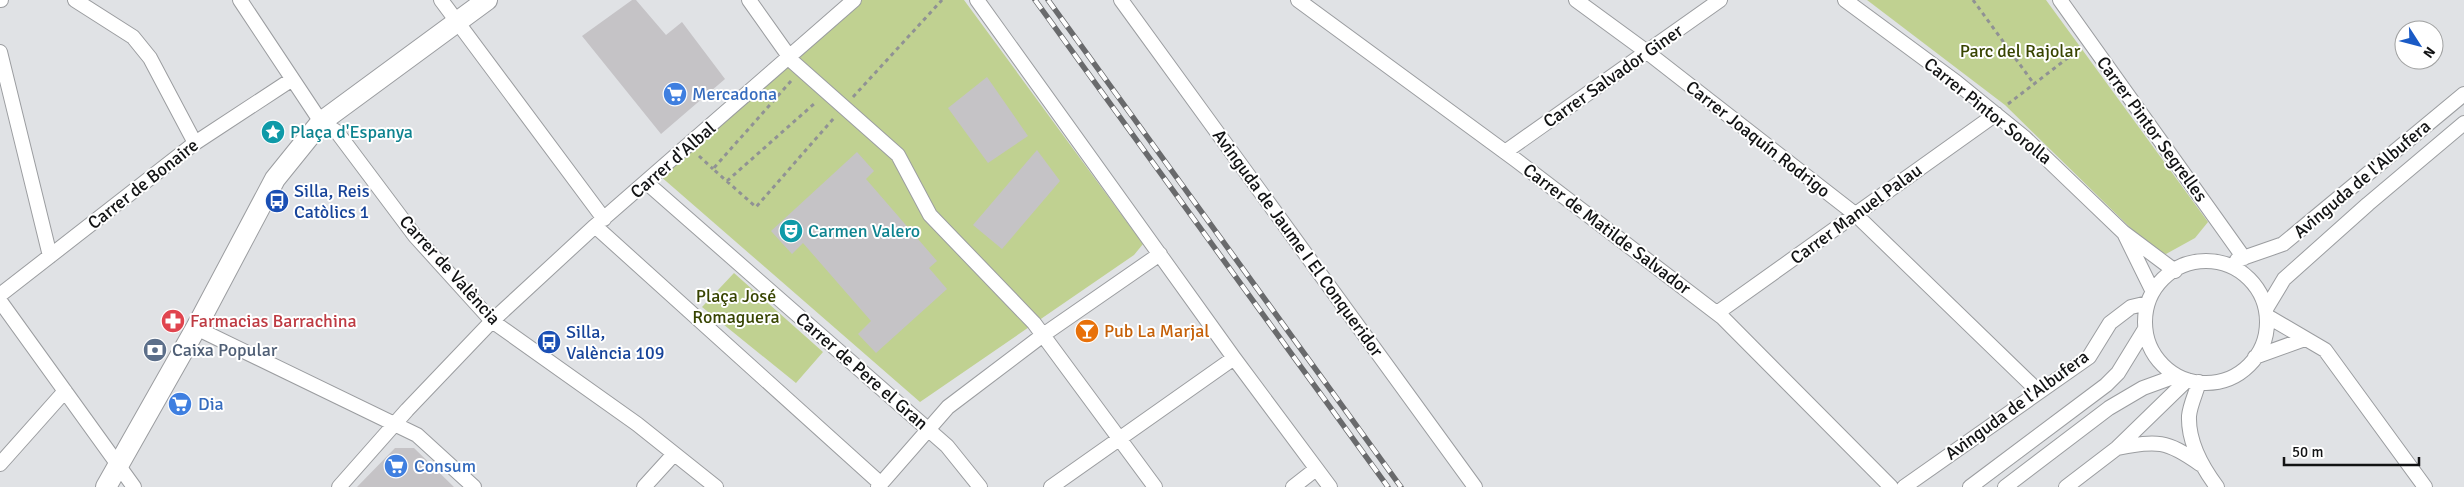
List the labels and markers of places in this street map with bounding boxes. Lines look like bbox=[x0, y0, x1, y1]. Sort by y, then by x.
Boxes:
supermarket icon: Mercadona bbox=[662, 81, 688, 107]
place label: Mercadona bbox=[692, 83, 777, 105]
place icon: Plaça d'Espanya bbox=[260, 119, 286, 145]
place label: Plaça d'Espanya bbox=[290, 121, 413, 143]
place label: Silla, Reis Catòlics 1 bbox=[294, 180, 370, 223]
bus stop icon: Silla, Reis Catòlics 1 bbox=[264, 188, 290, 214]
theatre icon: Carmen Valero bbox=[778, 218, 804, 244]
place label: Carmen Valero bbox=[808, 220, 920, 242]
pharmacy icon: Farmacias Barrachina bbox=[160, 308, 186, 334]
place label: Farmacias Barrachina bbox=[190, 310, 357, 332]
bar icon: Pub La Marjal bbox=[1074, 318, 1100, 344]
place label: Pub La Marjal bbox=[1104, 320, 1210, 342]
place label: Silla, València 109 bbox=[566, 321, 664, 364]
bus stop icon: Silla, València 109 bbox=[536, 329, 562, 355]
bank icon: Caixa Popular bbox=[142, 337, 168, 363]
place label: Caixa Popular bbox=[172, 339, 278, 361]
supermarket icon: Dia bbox=[167, 391, 193, 417]
place label: Dia bbox=[198, 393, 224, 415]
supermarket icon: Consum bbox=[383, 453, 409, 479]
place label: Consum bbox=[414, 455, 476, 477]

